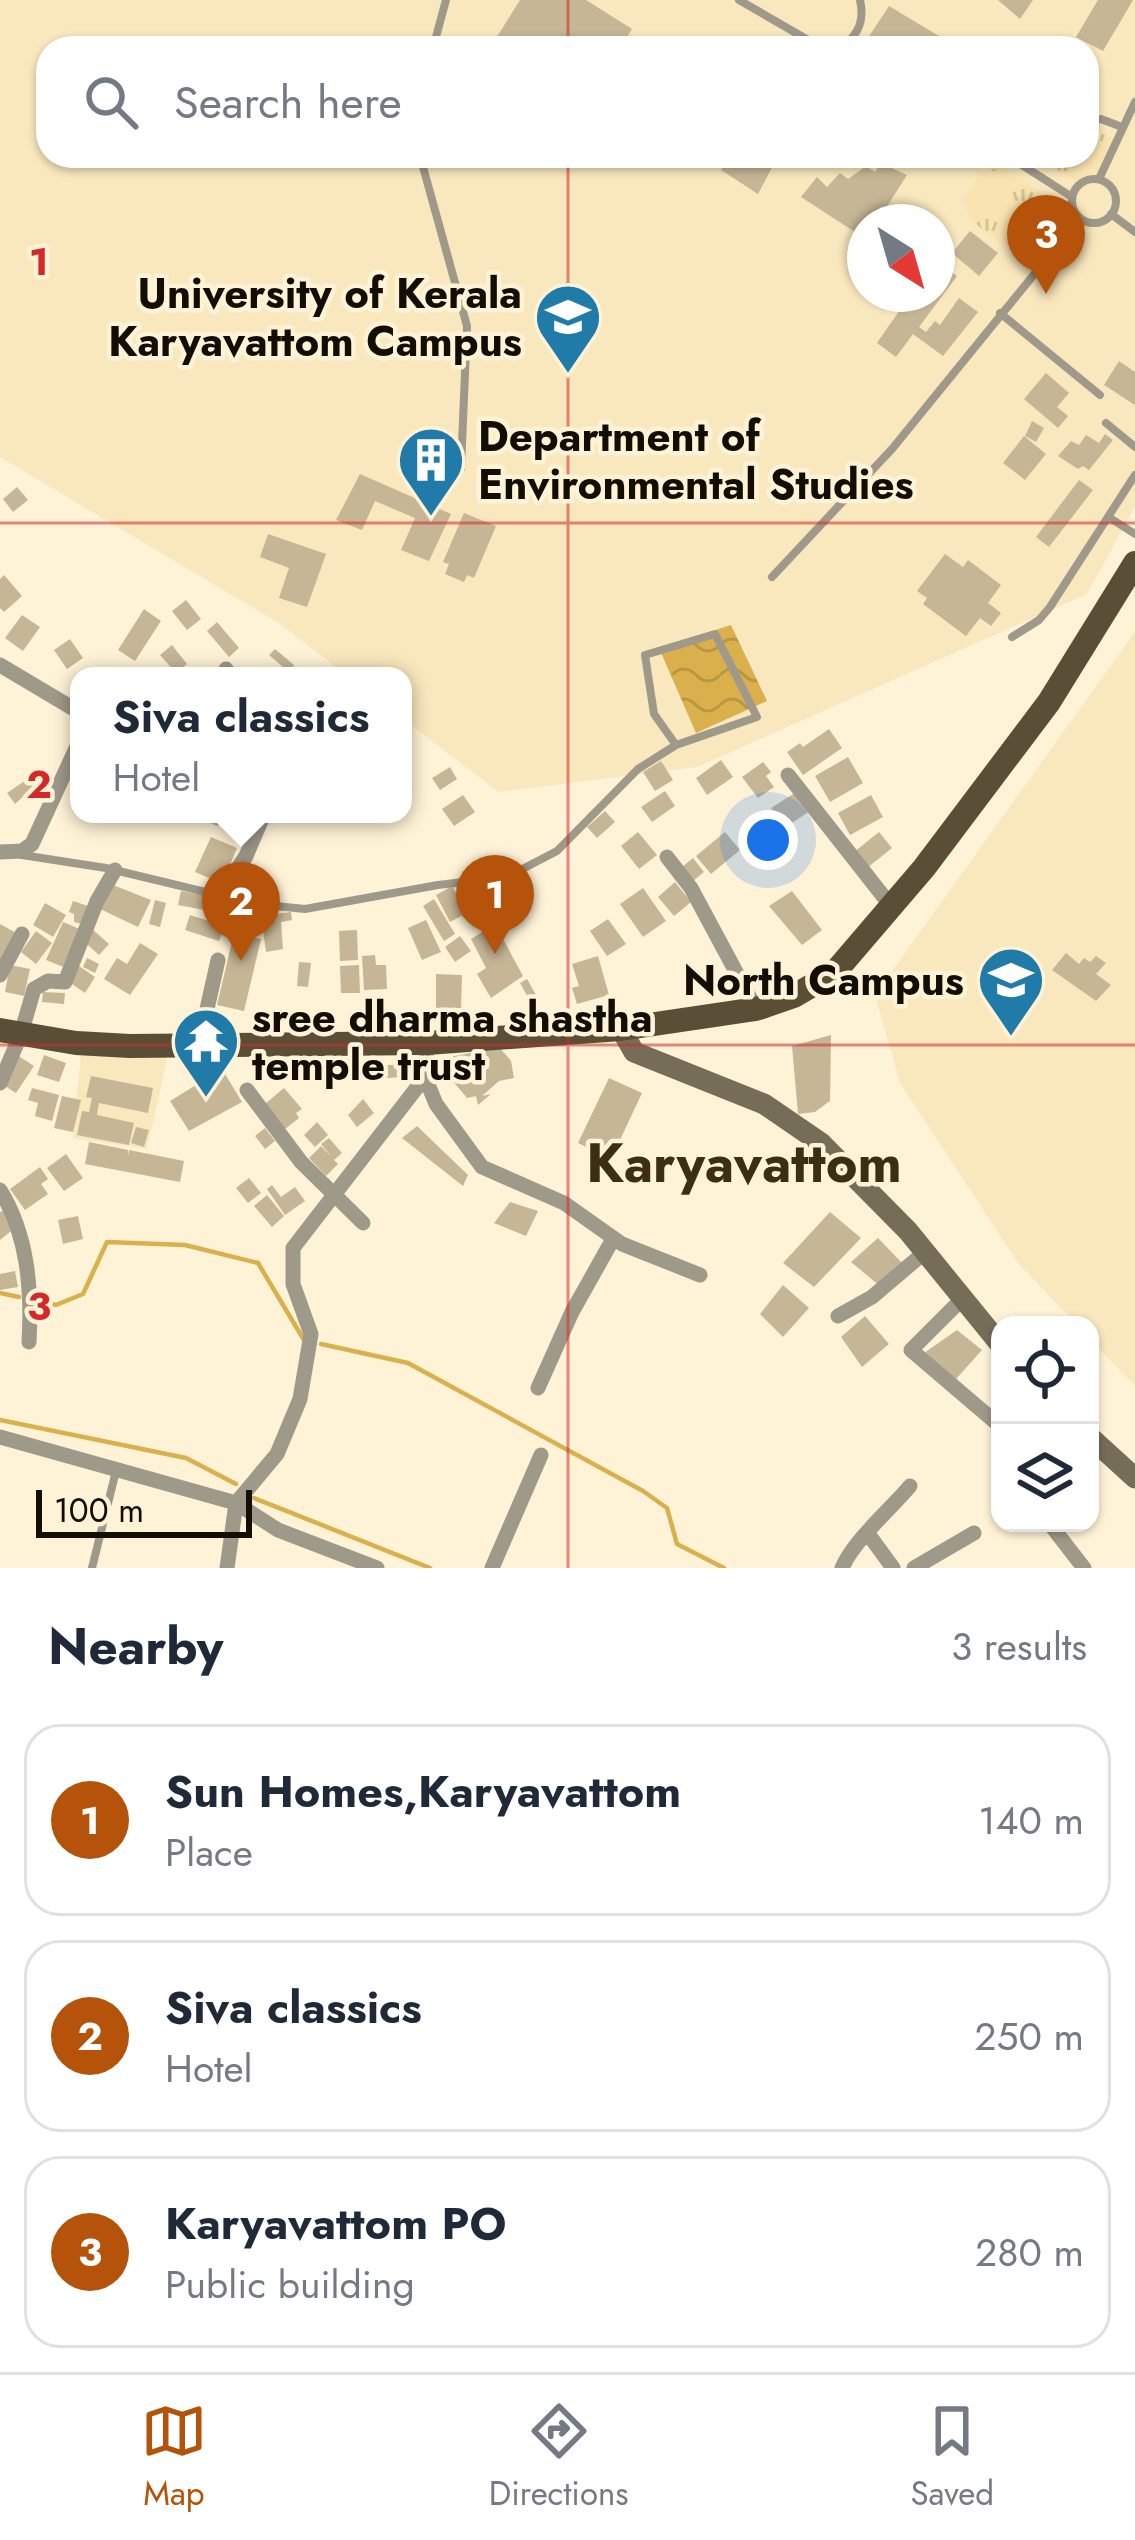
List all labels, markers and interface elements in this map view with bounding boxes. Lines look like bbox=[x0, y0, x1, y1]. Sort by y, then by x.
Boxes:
search box bbox=[36, 36, 1099, 168]
icon: search bbox=[78, 69, 144, 135]
text: Search here bbox=[174, 70, 402, 135]
pin: 3 bbox=[1007, 195, 1085, 294]
north arrow bbox=[847, 204, 955, 312]
text: 1 bbox=[29, 233, 49, 290]
place label: University of Kerala Karyavattom Campus bbox=[108, 263, 522, 372]
school or university icon: University of Kerala Karyavattom Campus bbox=[533, 282, 603, 376]
place label: Department of Environmental Studies bbox=[478, 406, 914, 515]
building icon: Department of Environmental Studies bbox=[396, 425, 466, 519]
popup bbox=[70, 667, 412, 823]
text: Siva classics bbox=[113, 684, 369, 749]
text: Hotel bbox=[113, 749, 200, 806]
text: 2 bbox=[26, 756, 52, 813]
your location bbox=[738, 810, 798, 870]
pin: 1 bbox=[456, 855, 534, 954]
pin: 2 bbox=[202, 862, 280, 961]
school or university icon: North Campus bbox=[976, 945, 1046, 1039]
place label: North Campus bbox=[683, 950, 964, 1011]
place label: sree dharma shastha temple trust bbox=[252, 987, 653, 1096]
temple icon: sree dharma shastha temple trust bbox=[171, 1006, 241, 1100]
district label: Karyavattom bbox=[586, 1124, 902, 1202]
text: 3 bbox=[27, 1278, 51, 1335]
map controls bbox=[991, 1316, 1099, 1532]
button: locate bbox=[991, 1316, 1099, 1424]
button: layers bbox=[991, 1424, 1099, 1532]
scale bar bbox=[36, 1484, 252, 1537]
text: 100 m bbox=[54, 1487, 144, 1534]
text: Nearby bbox=[48, 1609, 223, 1683]
text: 3 results bbox=[951, 1618, 1087, 1675]
text: Sun Homes,Karyavattom bbox=[165, 1759, 681, 1824]
text: 1 bbox=[80, 1792, 100, 1849]
text: 140 m bbox=[978, 1792, 1084, 1849]
text: Place bbox=[165, 1824, 253, 1881]
text: Siva classics bbox=[165, 1975, 422, 2040]
text: 2 bbox=[77, 2008, 103, 2065]
text: 250 m bbox=[974, 2008, 1084, 2065]
text: Hotel bbox=[165, 2040, 253, 2097]
text: Karyavattom PO bbox=[165, 2191, 507, 2256]
text: 3 bbox=[78, 2224, 102, 2281]
text: 280 m bbox=[975, 2224, 1084, 2281]
text: Public building bbox=[165, 2256, 415, 2313]
tab: Map bbox=[141, 2398, 207, 2517]
tab: Directions bbox=[489, 2398, 629, 2517]
tab: Saved bbox=[910, 2398, 994, 2517]

